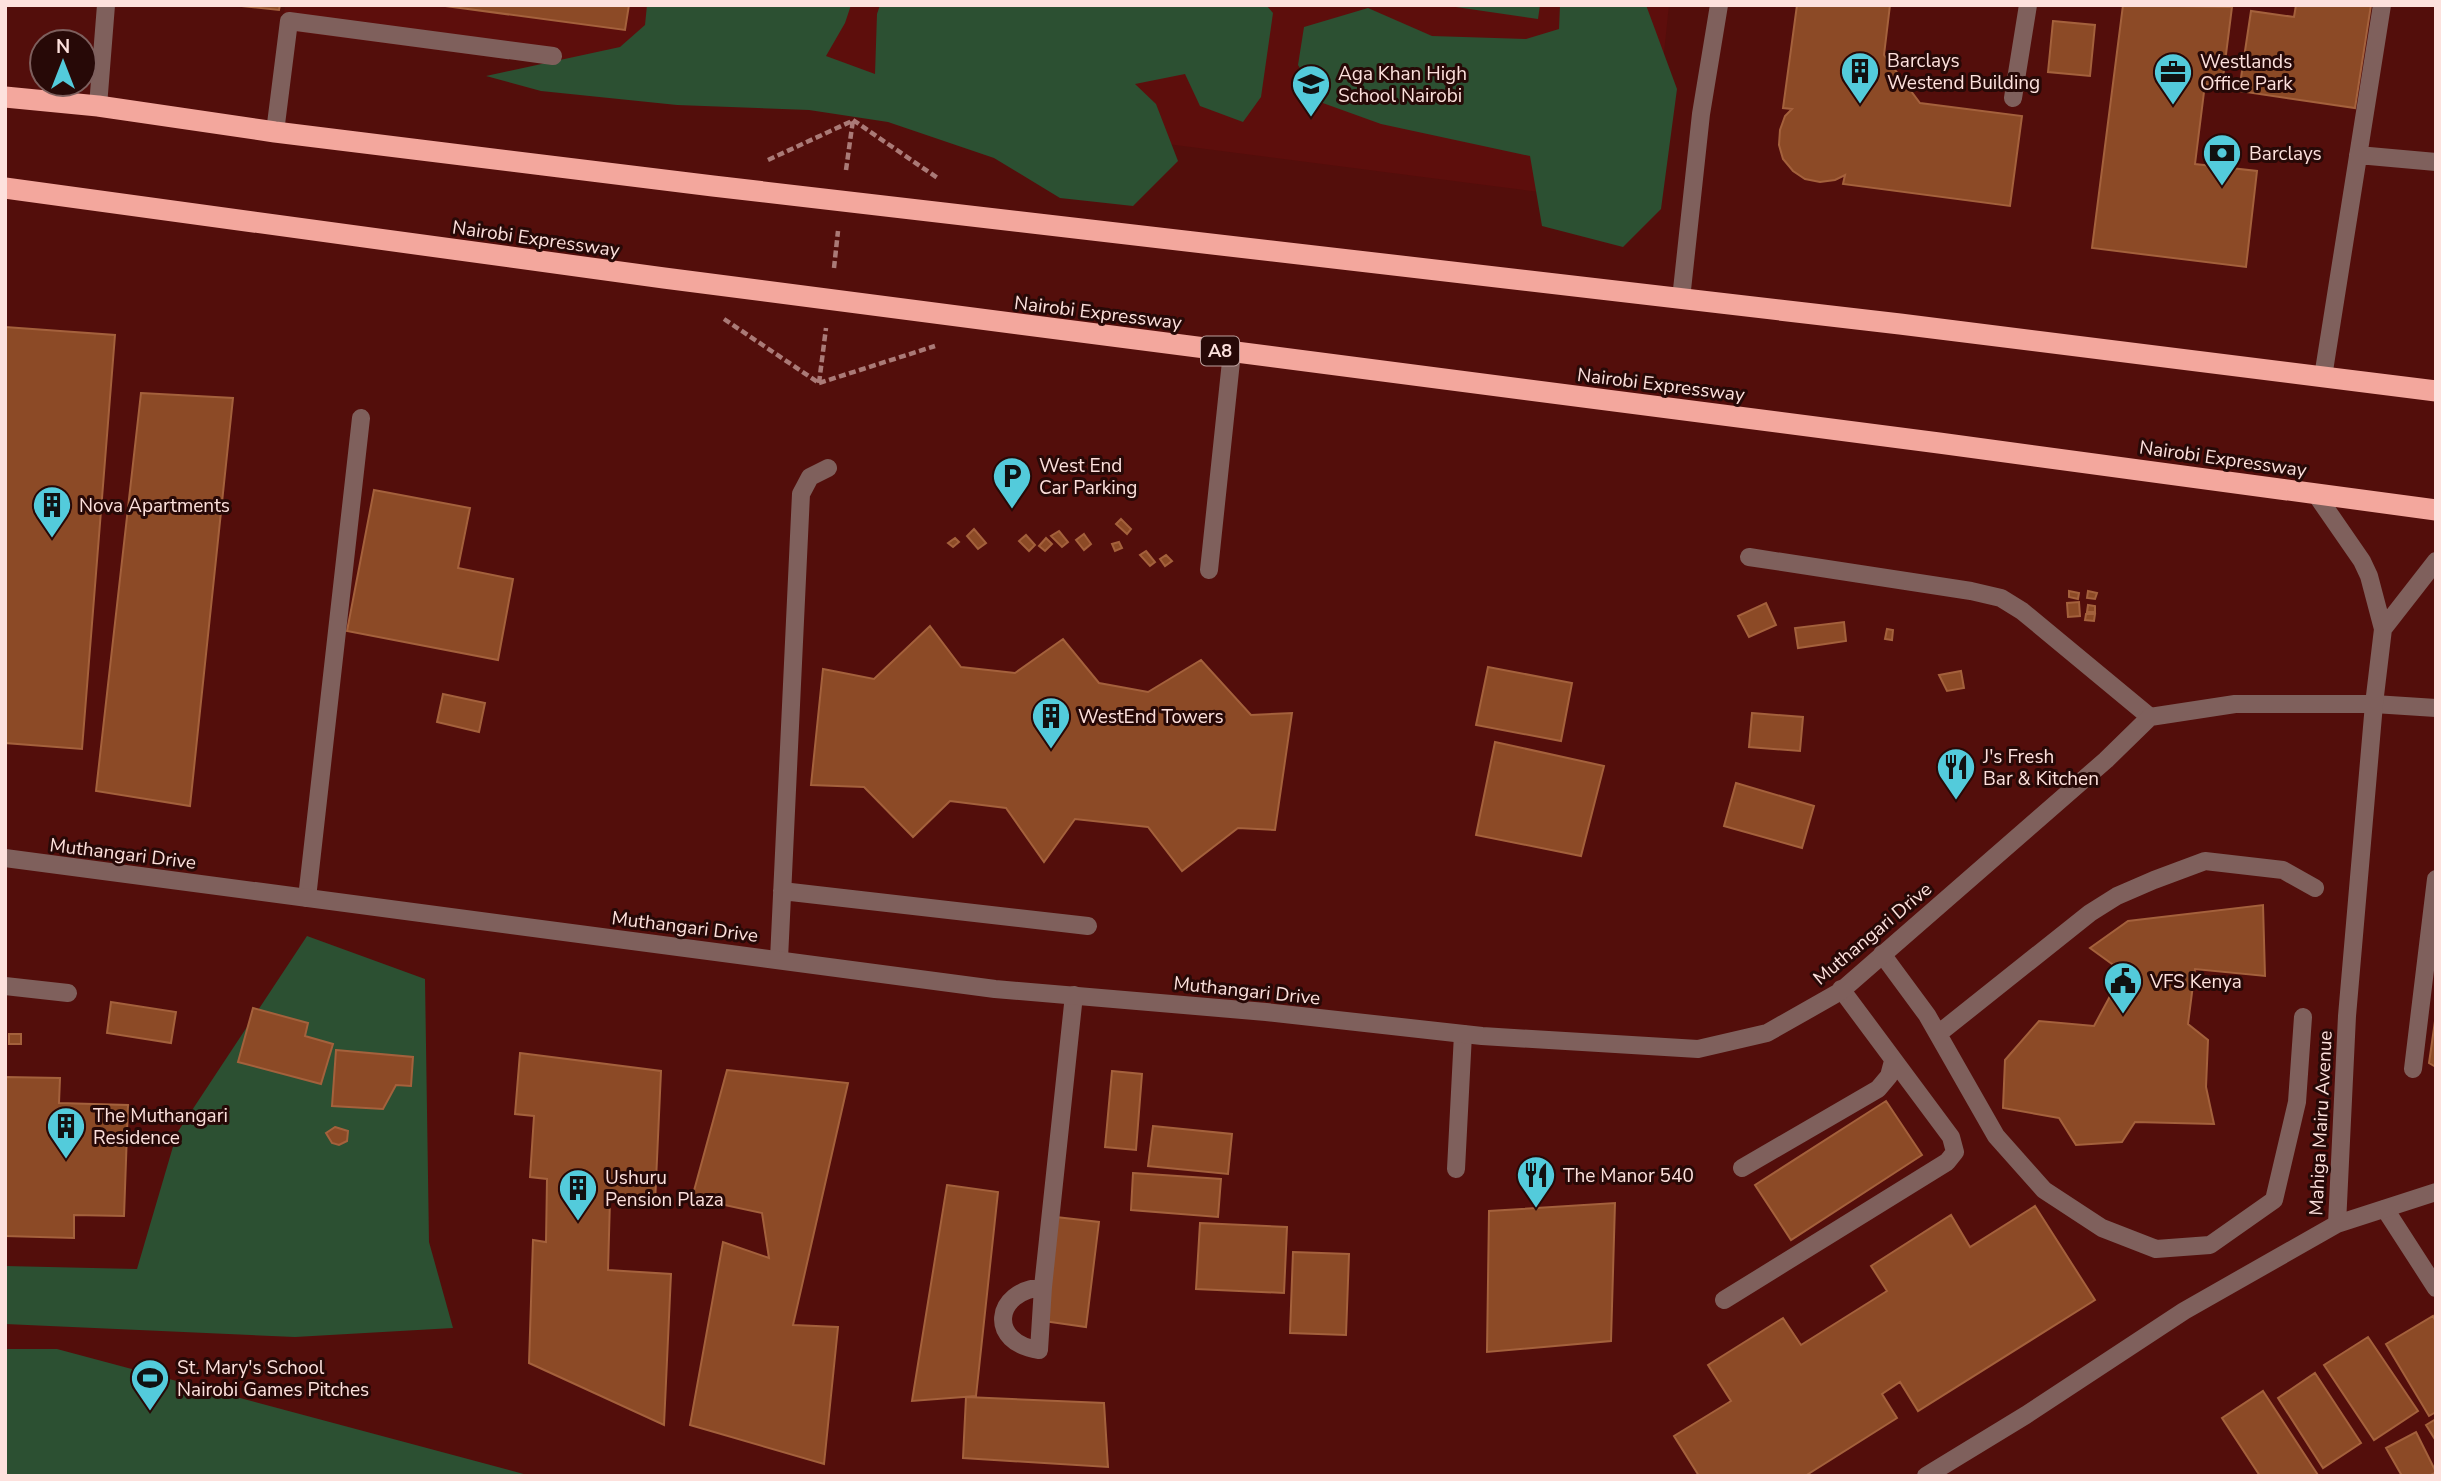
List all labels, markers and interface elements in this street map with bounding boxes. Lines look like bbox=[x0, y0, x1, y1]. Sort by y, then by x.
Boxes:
north arrow bbox=[28, 28, 98, 98]
text: N bbox=[56, 34, 70, 60]
place label: Barclays Westend Building bbox=[1887, 48, 2040, 96]
place label: Westlands Office Park bbox=[2200, 49, 2293, 97]
building icon: Barclays Westend Building bbox=[1839, 50, 1881, 105]
office icon: Westlands Office Park bbox=[2152, 51, 2194, 106]
place label: Aga Khan High School Nairobi bbox=[1338, 61, 1467, 109]
school or university icon: Aga Khan High School Nairobi bbox=[1290, 63, 1332, 118]
bank icon: Barclays bbox=[2201, 132, 2243, 187]
place label: Barclays bbox=[2249, 141, 2322, 167]
street label: Nairobi Expressway bbox=[451, 214, 621, 264]
street label: Nairobi Expressway bbox=[1013, 290, 1183, 336]
road number: A8 bbox=[1201, 337, 1239, 366]
street label: Nairobi Expressway bbox=[1576, 362, 1746, 408]
street label: Nairobi Expressway bbox=[2138, 434, 2308, 484]
place label: West End Car Parking bbox=[1039, 453, 1138, 501]
parking icon: West End Car Parking bbox=[991, 455, 1033, 510]
building icon: Nova Apartments bbox=[31, 484, 73, 539]
place label: Nova Apartments bbox=[79, 493, 230, 519]
building icon: WestEnd Towers bbox=[1030, 695, 1072, 750]
place label: WestEnd Towers bbox=[1078, 704, 1224, 730]
place label: J's Fresh Bar & Kitchen bbox=[1982, 744, 2099, 792]
restaurant icon: J's Fresh Bar & Kitchen bbox=[1935, 746, 1977, 801]
street label: Muthangari Drive bbox=[48, 832, 198, 876]
street label: Muthangari Drive bbox=[1808, 876, 1938, 991]
street label: Muthangari Drive bbox=[610, 905, 760, 949]
public building icon: VFS Kenya bbox=[2102, 960, 2144, 1015]
place label: VFS Kenya bbox=[2149, 969, 2242, 995]
street label: Muthangari Drive bbox=[1172, 970, 1322, 1012]
street label: Mahiga Mairu Avenue bbox=[2303, 1030, 2339, 1216]
place label: The Muthangari Residence bbox=[93, 1103, 228, 1151]
building icon: The Muthangari Residence bbox=[45, 1105, 87, 1160]
restaurant icon: The Manor 540 bbox=[1515, 1154, 1557, 1209]
place label: The Manor 540 bbox=[1563, 1163, 1694, 1189]
place label: Ushuru Pension Plaza bbox=[605, 1165, 724, 1213]
building icon: Ushuru Pension Plaza bbox=[557, 1167, 599, 1222]
place label: St. Mary's School Nairobi Games Pitches bbox=[177, 1355, 369, 1403]
sports icon: St. Mary's School Nairobi Games Pitches bbox=[129, 1357, 171, 1412]

